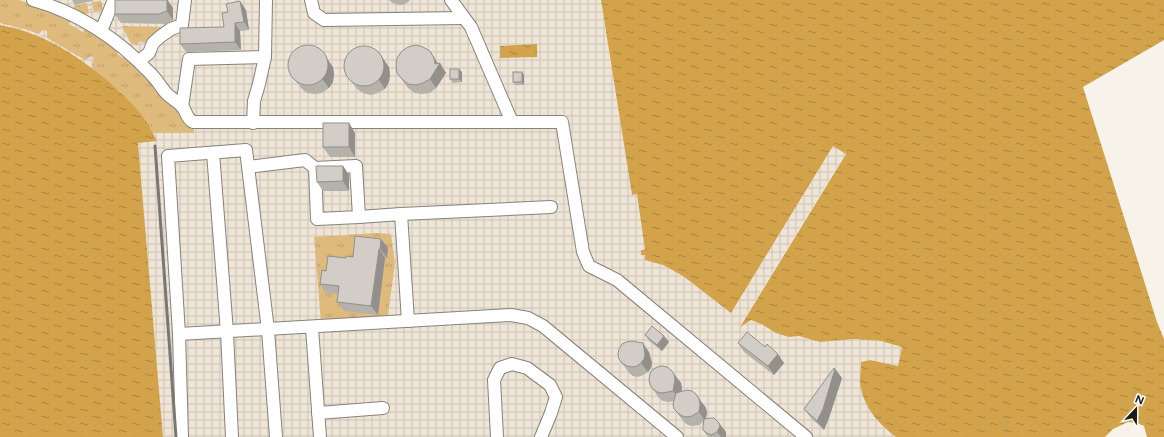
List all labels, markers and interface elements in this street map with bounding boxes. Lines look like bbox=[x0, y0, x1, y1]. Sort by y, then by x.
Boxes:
north arrow bbox=[1116, 389, 1156, 429]
text: N bbox=[1133, 393, 1146, 408]

